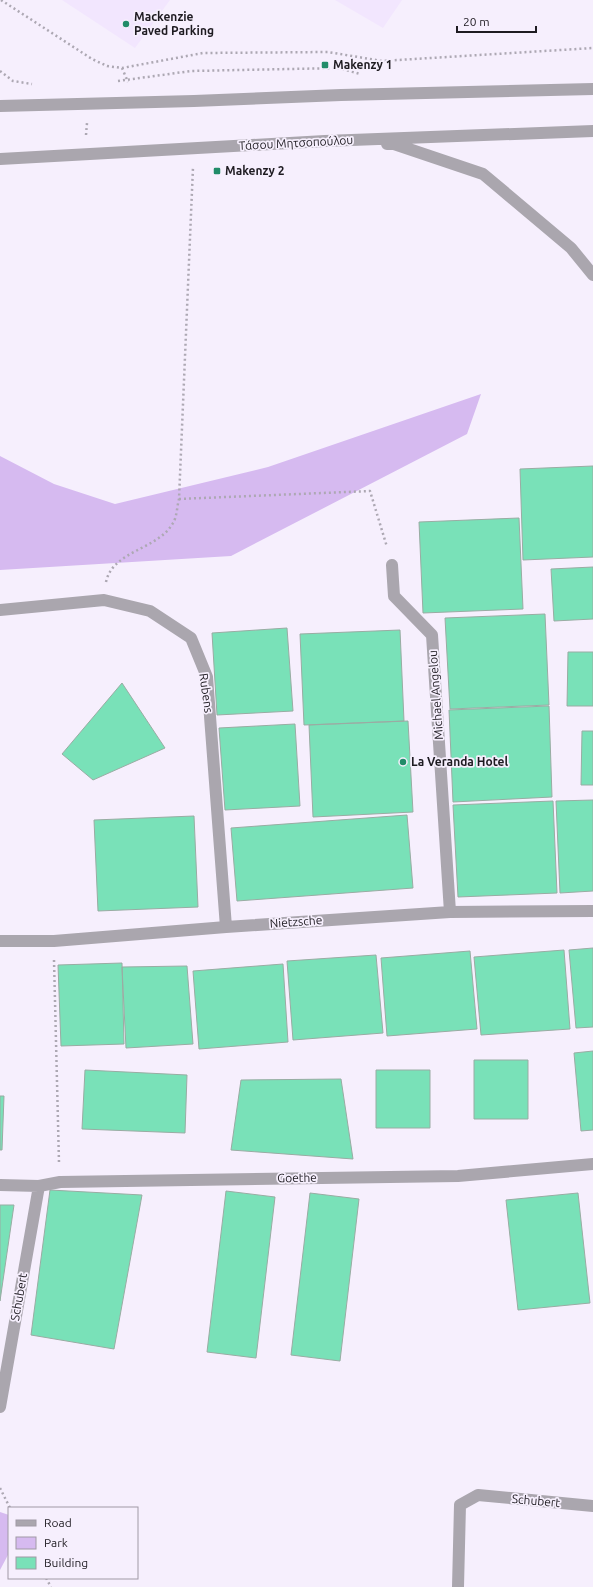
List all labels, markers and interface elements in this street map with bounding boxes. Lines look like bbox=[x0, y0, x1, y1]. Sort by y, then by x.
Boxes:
scale bar bbox=[457, 8, 536, 34]
place label: Mackenzie Paved Parking bbox=[134, 10, 214, 37]
text: 20 m bbox=[463, 15, 490, 28]
marker: Mackenzie Paved Parking bbox=[121, 19, 131, 29]
place label: Makenzy 1 bbox=[333, 58, 393, 71]
marker: Makenzy 1 bbox=[320, 60, 330, 70]
street label: Τάσου Μητσοπούλου bbox=[238, 133, 354, 152]
place label: Makenzy 2 bbox=[225, 164, 285, 177]
marker: Makenzy 2 bbox=[212, 166, 222, 176]
street label: Michael Angelou bbox=[426, 650, 445, 740]
street label: Rubens bbox=[197, 672, 216, 714]
place label: La Veranda Hotel bbox=[411, 755, 509, 768]
marker: La Veranda Hotel bbox=[398, 757, 408, 767]
street label: Nietzsche bbox=[269, 913, 323, 930]
street label: Goethe bbox=[277, 1171, 317, 1184]
street label: Schubert bbox=[8, 1272, 29, 1322]
street label: Schubert bbox=[511, 1492, 561, 1509]
legend bbox=[8, 1507, 138, 1579]
text: Road bbox=[44, 1516, 72, 1529]
text: Park bbox=[44, 1536, 68, 1549]
text: Building bbox=[44, 1556, 88, 1569]

